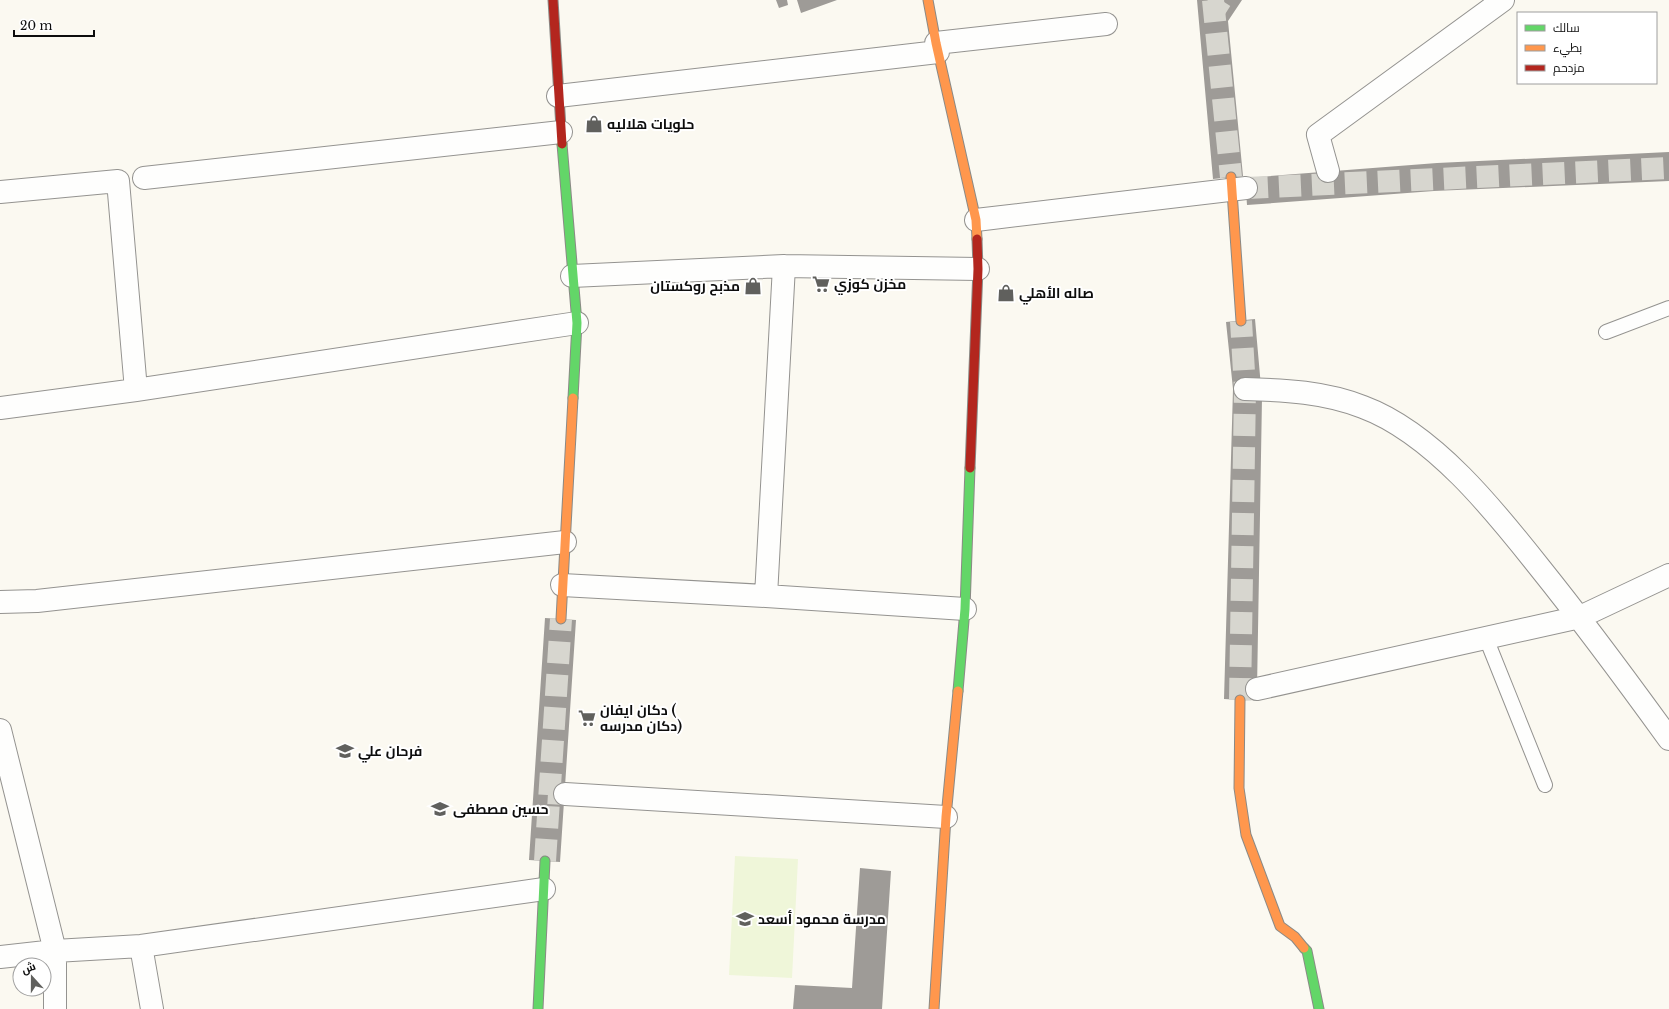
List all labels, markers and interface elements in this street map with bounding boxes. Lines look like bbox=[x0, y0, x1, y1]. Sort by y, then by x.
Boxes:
scale bar bbox=[14, 12, 94, 38]
legend bbox=[1517, 12, 1657, 84]
text: 20 m bbox=[20, 18, 52, 33]
text: سالك bbox=[1553, 20, 1580, 35]
text: بطيء bbox=[1553, 40, 1582, 58]
text: مزدحم bbox=[1553, 60, 1585, 76]
shop icon: حلويات هلاليه bbox=[584, 114, 604, 134]
place label: حلويات هلاليه bbox=[607, 115, 694, 133]
supermarket icon: مخزن كوزي bbox=[811, 274, 831, 294]
place label: مخزن كوزي bbox=[834, 275, 906, 295]
shop icon: مذبح روكستان bbox=[743, 276, 763, 296]
place label: مذبح روكستان bbox=[650, 277, 740, 296]
shop icon: صاله الأهلي bbox=[996, 283, 1016, 303]
place label: صاله الأهلي bbox=[1019, 284, 1094, 305]
place label: دكان ايفان ( دكان مدرسه) bbox=[600, 701, 682, 735]
supermarket icon: دكان ايفان ( دكان مدرسه) bbox=[577, 708, 597, 728]
school or university icon: فرحان علي bbox=[335, 741, 355, 761]
place label: فرحان علي bbox=[358, 742, 422, 763]
school or university icon: حسين مصطفى bbox=[430, 799, 450, 819]
place label: حسين مصطفى bbox=[453, 800, 549, 818]
school or university icon: مدرسة محمود أسعد bbox=[735, 909, 755, 929]
place label: مدرسة محمود أسعد bbox=[758, 910, 886, 928]
north arrow bbox=[12, 957, 52, 997]
text: ش bbox=[19, 959, 38, 977]

